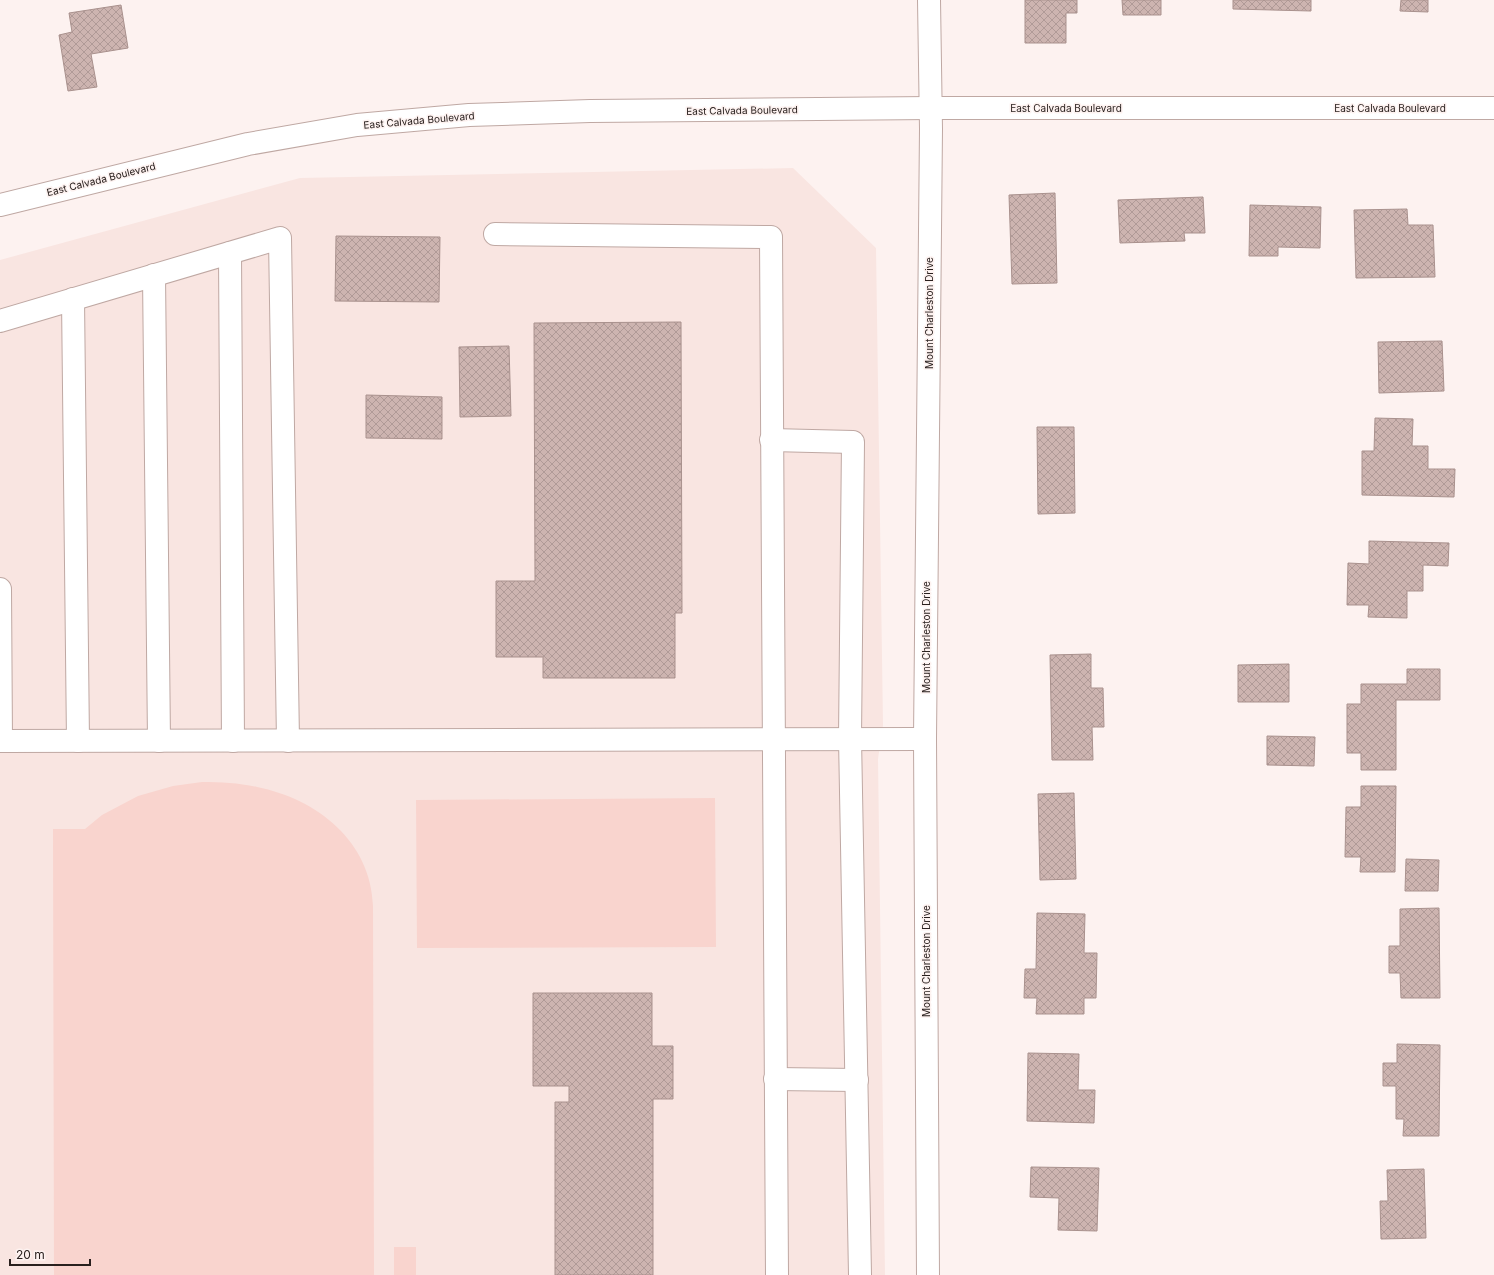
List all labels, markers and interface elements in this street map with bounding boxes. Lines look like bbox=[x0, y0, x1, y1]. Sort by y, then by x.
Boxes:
street label: East Calvada Boulevard bbox=[1010, 102, 1122, 114]
street label: East Calvada Boulevard bbox=[1334, 102, 1446, 114]
street label: East Calvada Boulevard bbox=[686, 103, 798, 117]
street label: East Calvada Boulevard bbox=[363, 109, 475, 131]
street label: East Calvada Boulevard bbox=[45, 160, 157, 198]
street label: Mount Charleston Drive bbox=[923, 257, 935, 369]
street label: Mount Charleston Drive bbox=[920, 581, 932, 693]
street label: Mount Charleston Drive bbox=[920, 905, 932, 1017]
scale bar bbox=[10, 1241, 90, 1267]
text: 20 m bbox=[16, 1247, 45, 1262]

